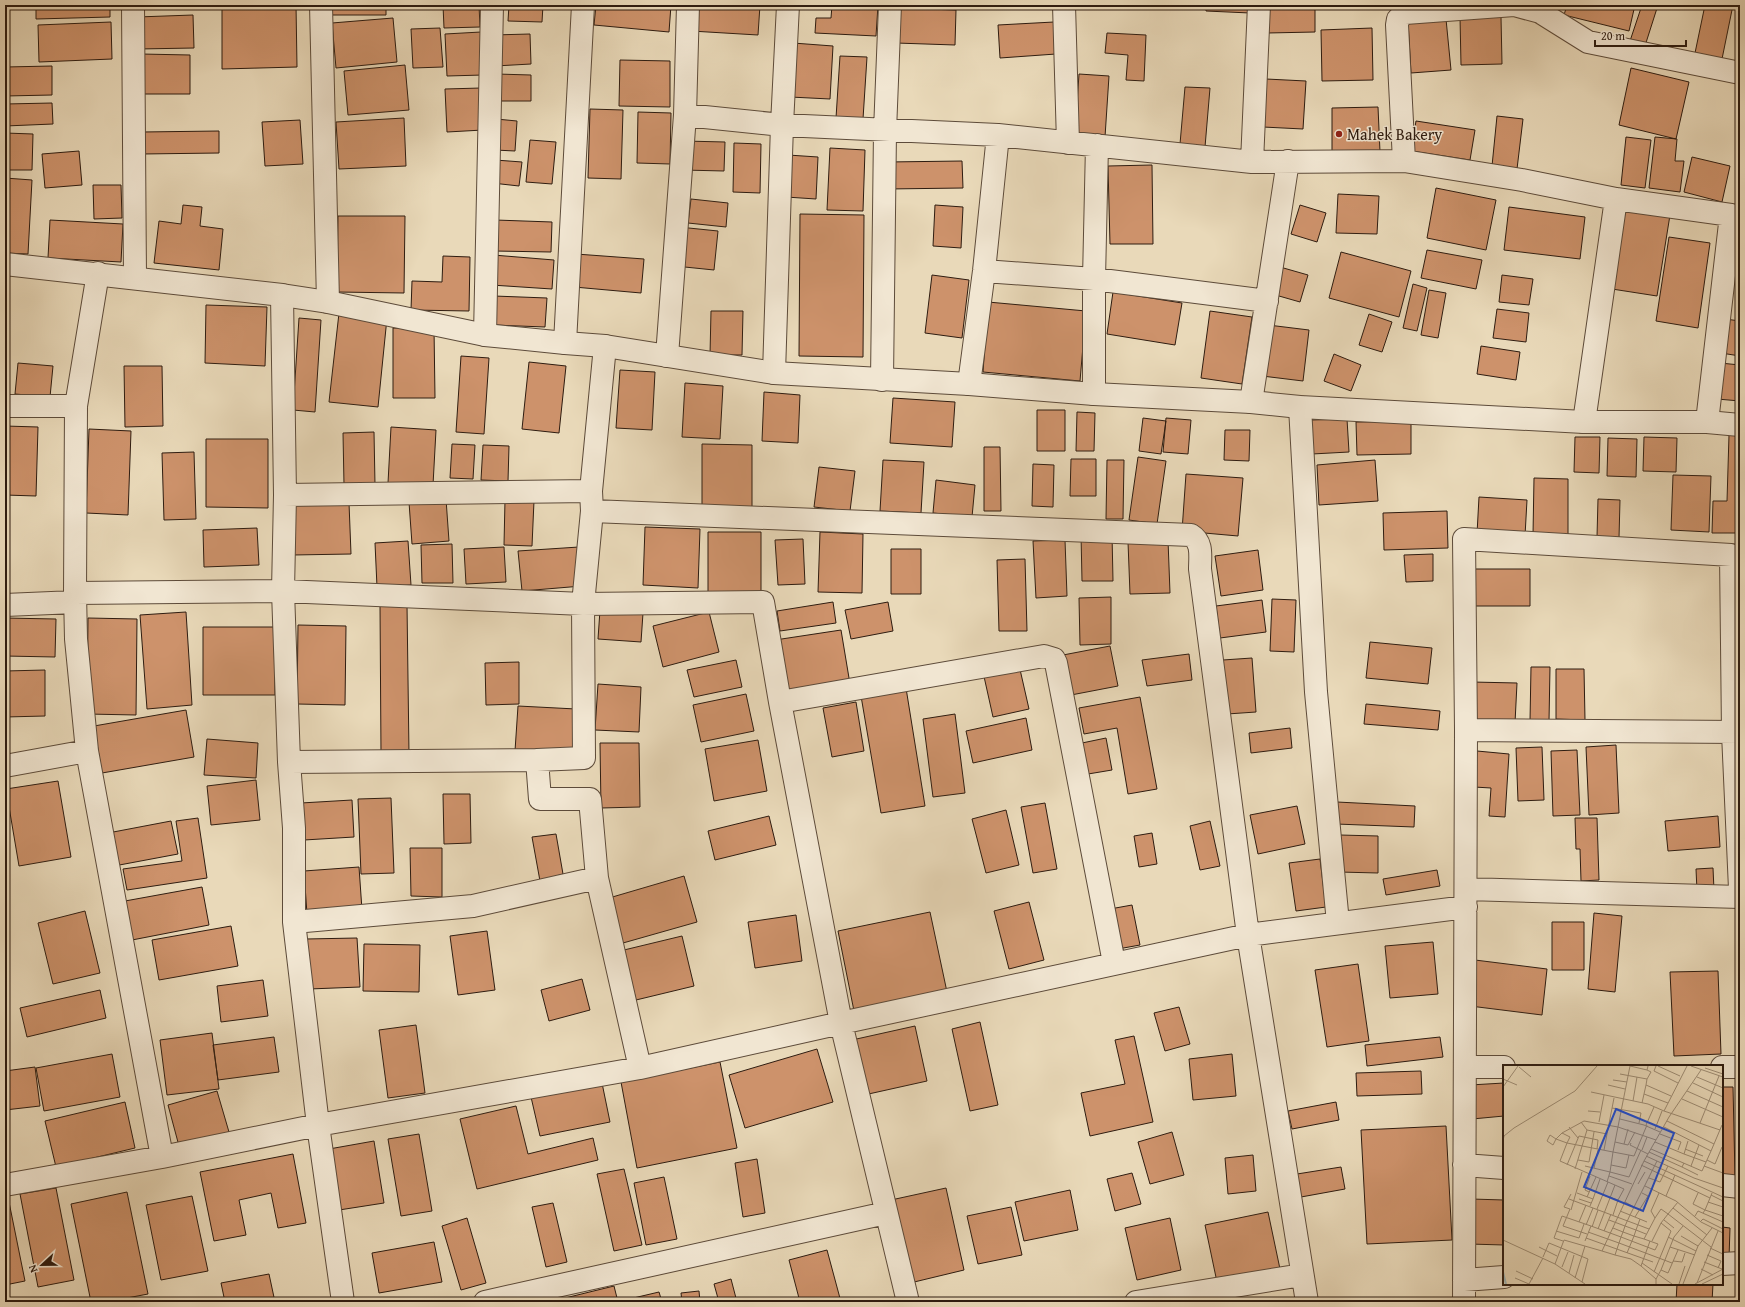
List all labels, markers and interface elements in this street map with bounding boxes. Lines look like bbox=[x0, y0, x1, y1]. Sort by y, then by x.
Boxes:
scale bar bbox=[1595, 22, 1686, 48]
text: 20 m bbox=[1601, 27, 1625, 44]
place label: Mahek Bakery bbox=[1347, 122, 1442, 146]
marker: Mahek Bakery bbox=[1334, 129, 1344, 139]
inset map bbox=[1503, 1065, 1723, 1285]
north arrow bbox=[22, 1245, 62, 1285]
text: N bbox=[24, 1262, 42, 1275]

